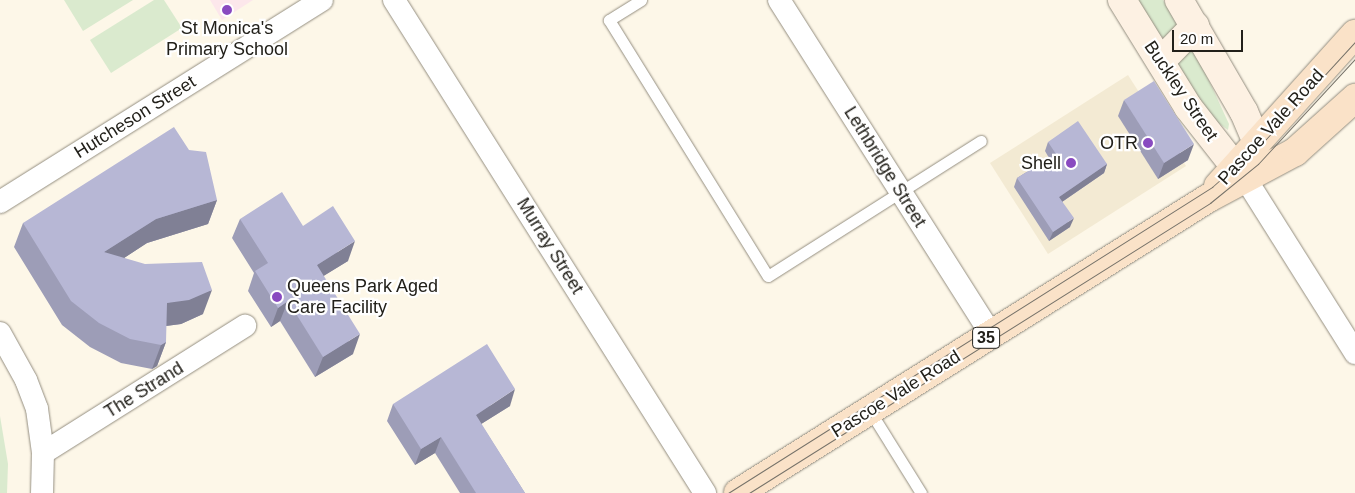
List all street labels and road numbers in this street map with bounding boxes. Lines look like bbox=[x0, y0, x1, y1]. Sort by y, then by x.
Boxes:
street label: Buckley Street bbox=[1140, 37, 1222, 145]
street label: Pascoe Vale Road bbox=[1214, 65, 1328, 189]
street label: Hutcheson Street bbox=[70, 71, 200, 163]
street label: Lethbridge Street bbox=[839, 103, 931, 231]
street label: Murray Street bbox=[512, 194, 588, 298]
road number: 35 bbox=[971, 324, 1001, 352]
street label: Pascoe Vale Road bbox=[828, 346, 964, 442]
street label: The Strand bbox=[101, 357, 187, 423]

